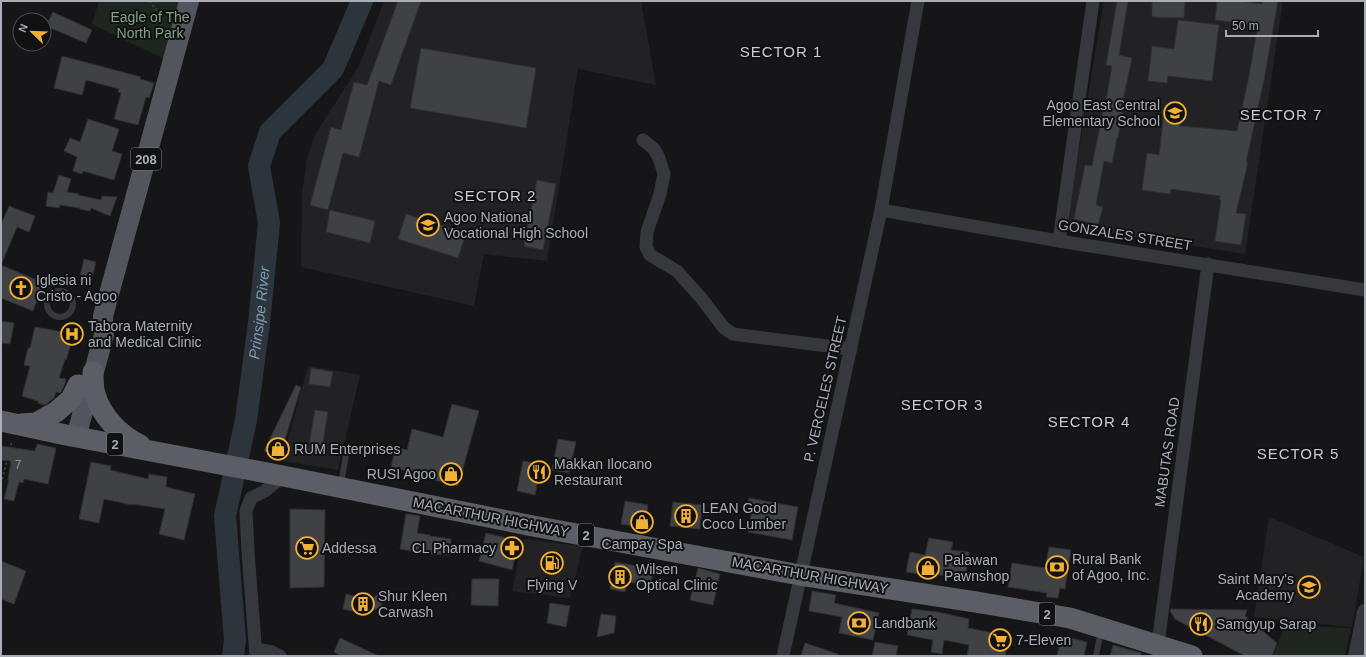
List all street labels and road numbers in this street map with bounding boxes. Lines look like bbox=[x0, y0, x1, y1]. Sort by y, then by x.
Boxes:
road number: 208 bbox=[131, 148, 161, 170]
street label: GONZALES STREET bbox=[1057, 217, 1194, 254]
street label: P. VERCELES STREET bbox=[800, 314, 850, 463]
street label: MABUTAS ROAD bbox=[1151, 396, 1183, 508]
road number: 2 bbox=[107, 433, 123, 455]
street label: MACARTHUR HIGHWAY bbox=[412, 494, 571, 540]
road number: 2 bbox=[578, 524, 594, 546]
street label: MACARTHUR HIGHWAY bbox=[731, 553, 890, 597]
road number: 2 bbox=[1039, 603, 1055, 625]

